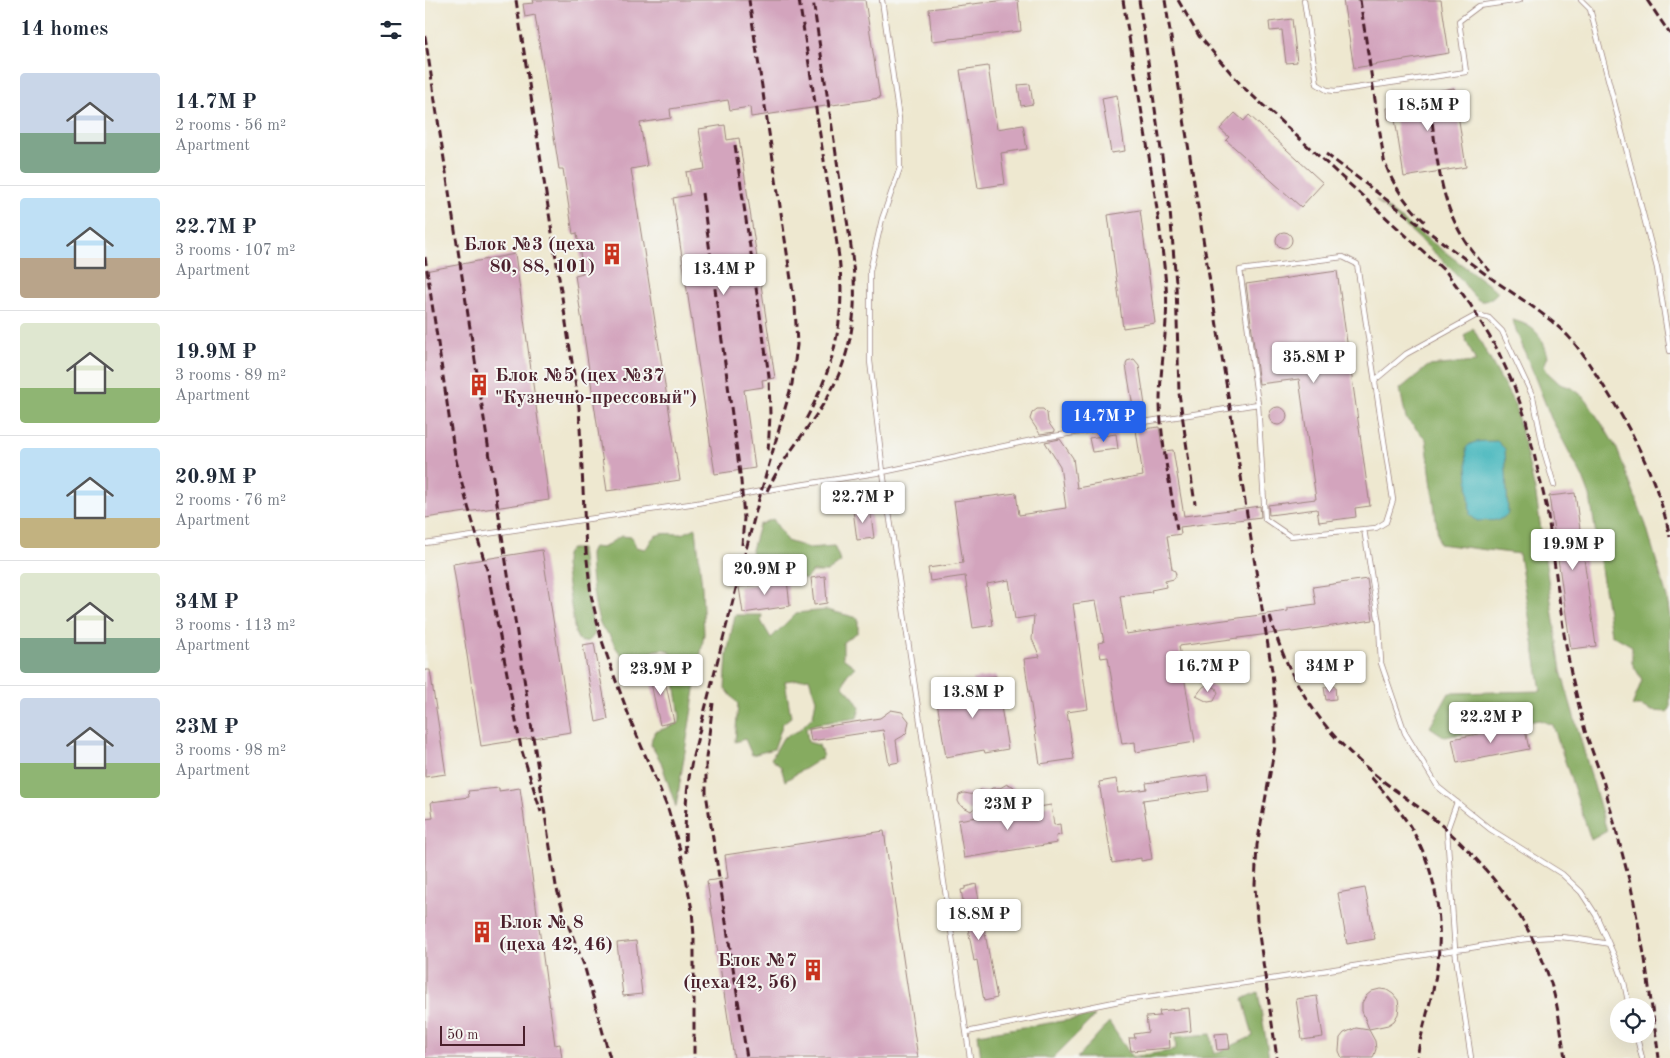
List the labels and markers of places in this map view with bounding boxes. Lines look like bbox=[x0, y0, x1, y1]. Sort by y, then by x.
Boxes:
pin: 18.5M ₽ bbox=[1382, 90, 1474, 132]
place label: Блок №3 (цеха 80, 88, 101) bbox=[463, 236, 595, 277]
building icon: Блок №3 (цеха 80, 88, 101) bbox=[599, 241, 625, 267]
pin: 13.4M ₽ bbox=[678, 254, 770, 296]
pin: 35.8M ₽ bbox=[1268, 342, 1360, 384]
place label: Блок №5 (цех №37 "Кузнечно-прессовый") bbox=[495, 367, 697, 408]
building icon: Блок №5 (цех №37 "Кузнечно-прессовый") bbox=[466, 372, 492, 398]
pin: 14.7M ₽ bbox=[1058, 400, 1150, 443]
pin: 22.7M ₽ bbox=[817, 482, 909, 524]
pin: 19.9M ₽ bbox=[1527, 528, 1619, 571]
pin: 20.9M ₽ bbox=[719, 554, 811, 596]
pin: 16.7M ₽ bbox=[1162, 650, 1254, 693]
pin: 34M ₽ bbox=[1295, 650, 1365, 693]
pin: 23.9M ₽ bbox=[615, 654, 707, 696]
pin: 13.8M ₽ bbox=[927, 676, 1019, 719]
pin: 22.2M ₽ bbox=[1445, 702, 1537, 744]
pin: 23M ₽ bbox=[973, 788, 1043, 831]
pin: 18.8M ₽ bbox=[933, 898, 1025, 941]
place label: Блок № 8 (цеха 42, 46) bbox=[499, 914, 613, 955]
building icon: Блок № 8 (цеха 42, 46) bbox=[469, 919, 495, 945]
place label: Блок №7 (цеха 42, 56) bbox=[683, 952, 797, 993]
building icon: Блок №7 (цеха 42, 56) bbox=[800, 957, 826, 983]

